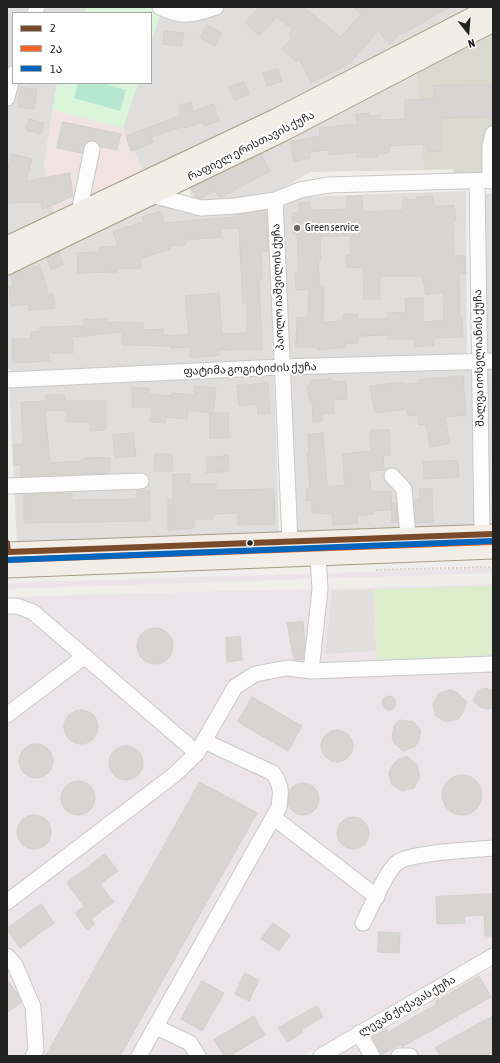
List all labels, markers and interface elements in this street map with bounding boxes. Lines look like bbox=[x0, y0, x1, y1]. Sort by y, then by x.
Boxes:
legend bbox=[12, 12, 152, 84]
north arrow bbox=[448, 12, 488, 52]
text: 2 bbox=[50, 21, 56, 35]
text: N bbox=[467, 37, 476, 50]
text: 2ა bbox=[50, 42, 62, 56]
text: 1ა bbox=[50, 62, 62, 76]
street label: რაფიელ ერისთავის ქუჩა bbox=[185, 108, 317, 184]
place label: Green service bbox=[305, 221, 359, 235]
street label: პაოლო იაშვილის ქუჩა bbox=[269, 223, 287, 351]
marker: Green service bbox=[292, 223, 302, 233]
street label: შალვა იოსელიანის ქუჩა bbox=[471, 289, 487, 427]
street label: ფატიმა გოგიტიძის ქუჩა bbox=[183, 360, 317, 378]
unlabelled marker bbox=[245, 538, 255, 548]
street label: ლევან ქიქავას ქუჩა bbox=[356, 973, 458, 1039]

